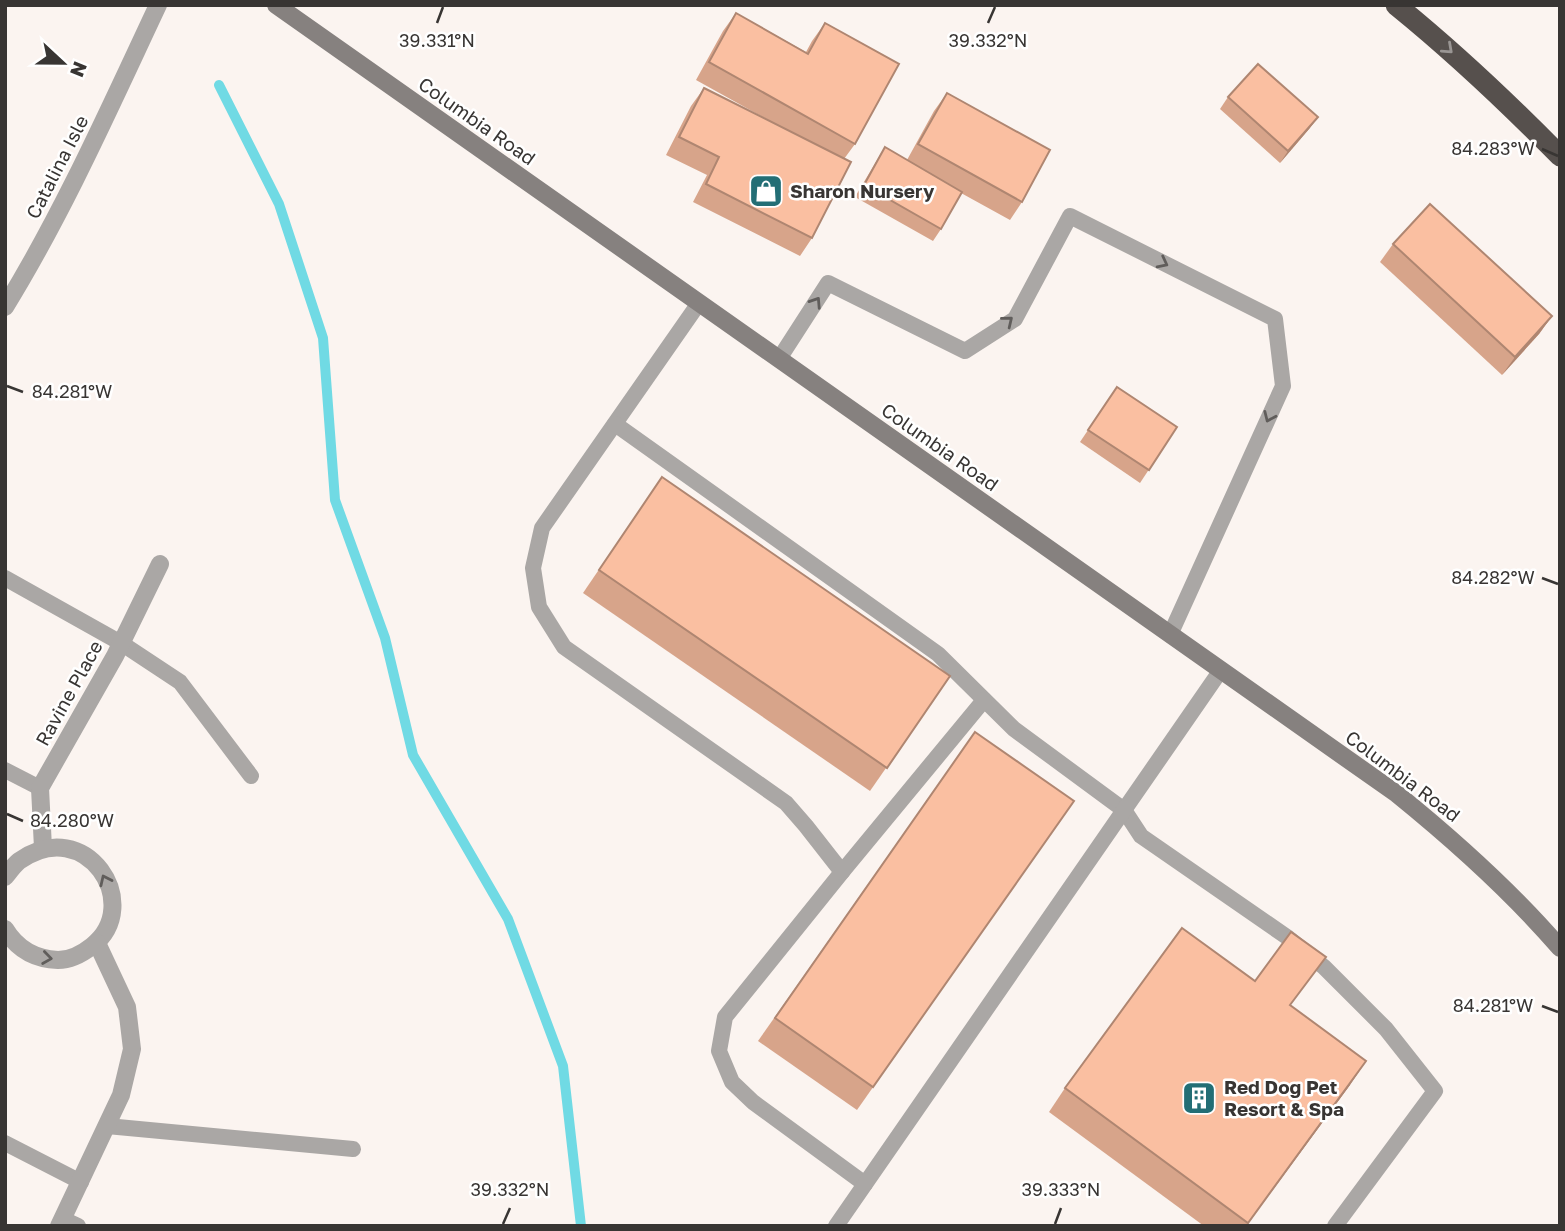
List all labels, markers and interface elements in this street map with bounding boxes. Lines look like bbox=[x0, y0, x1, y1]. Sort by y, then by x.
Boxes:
north arrow bbox=[28, 28, 98, 98]
text: 39.331°N bbox=[399, 29, 475, 51]
text: 39.332°N bbox=[948, 29, 1028, 51]
one-way arrow bbox=[1440, 41, 1453, 54]
text: N bbox=[66, 59, 93, 81]
street label: Columbia Road bbox=[414, 72, 540, 169]
street label: Catalina Isle bbox=[21, 111, 92, 222]
text: 84.283°W bbox=[1451, 137, 1535, 159]
shop icon: Sharon Nursery bbox=[747, 172, 785, 210]
place label: Sharon Nursery bbox=[790, 179, 935, 202]
one-way arrow bbox=[1156, 254, 1168, 268]
one-way arrow bbox=[808, 297, 820, 310]
one-way arrow bbox=[1001, 317, 1013, 330]
text: 84.281°W bbox=[32, 380, 112, 402]
street label: Columbia Road bbox=[877, 398, 1003, 495]
one-way arrow bbox=[1263, 410, 1277, 423]
text: 84.282°W bbox=[1451, 566, 1535, 588]
street label: Ravine Place bbox=[30, 636, 107, 749]
street label: Columbia Road bbox=[1341, 725, 1465, 826]
text: 84.280°W bbox=[30, 809, 114, 831]
one-way arrow bbox=[99, 875, 113, 887]
one-way arrow bbox=[41, 950, 53, 965]
text: 84.281°W bbox=[1453, 994, 1533, 1016]
place label: Red Dog Pet Resort & Spa bbox=[1224, 1075, 1344, 1120]
building icon: Red Dog Pet Resort & Spa bbox=[1180, 1079, 1218, 1117]
text: 39.332°N bbox=[470, 1178, 550, 1200]
text: 39.333°N bbox=[1021, 1178, 1101, 1200]

